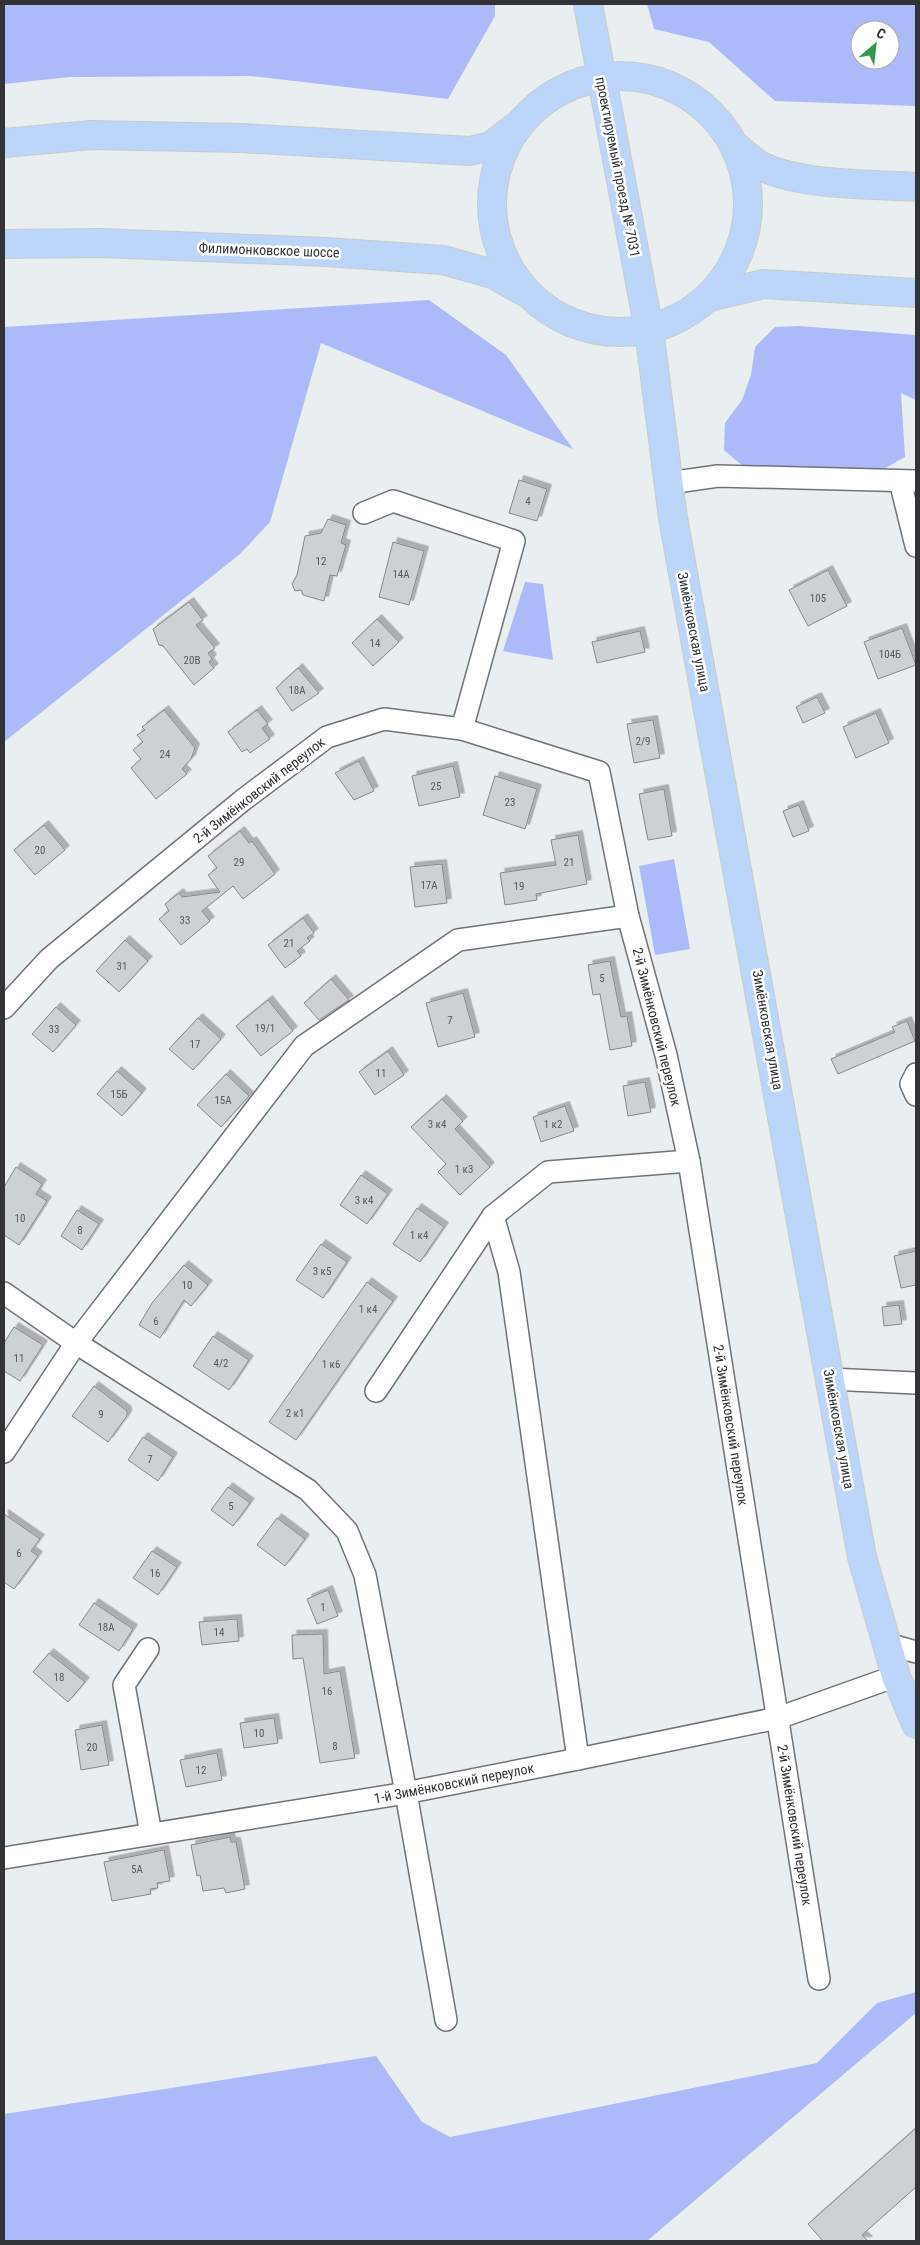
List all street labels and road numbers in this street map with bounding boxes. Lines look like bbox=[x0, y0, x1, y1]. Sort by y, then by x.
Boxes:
street label: проектируемый проезд № 7031 bbox=[593, 75, 643, 259]
street label: Филимонковское шоссе bbox=[198, 240, 340, 260]
street label: Зимёнковская улица bbox=[675, 571, 713, 693]
street label: 2-й Зимёнковский переулок bbox=[190, 733, 328, 846]
street label: 2-й Зимёнковский переулок bbox=[630, 946, 685, 1108]
street label: Зимёнковская улица bbox=[750, 969, 786, 1091]
street label: 2-й Зимёнковский переулок bbox=[710, 1343, 752, 1507]
street label: Зимёнковская улица bbox=[821, 1368, 857, 1490]
street label: 2-й Зимёнковский переулок bbox=[774, 1743, 816, 1907]
street label: 1-й Зимёнковский переулок bbox=[373, 1760, 536, 1806]

